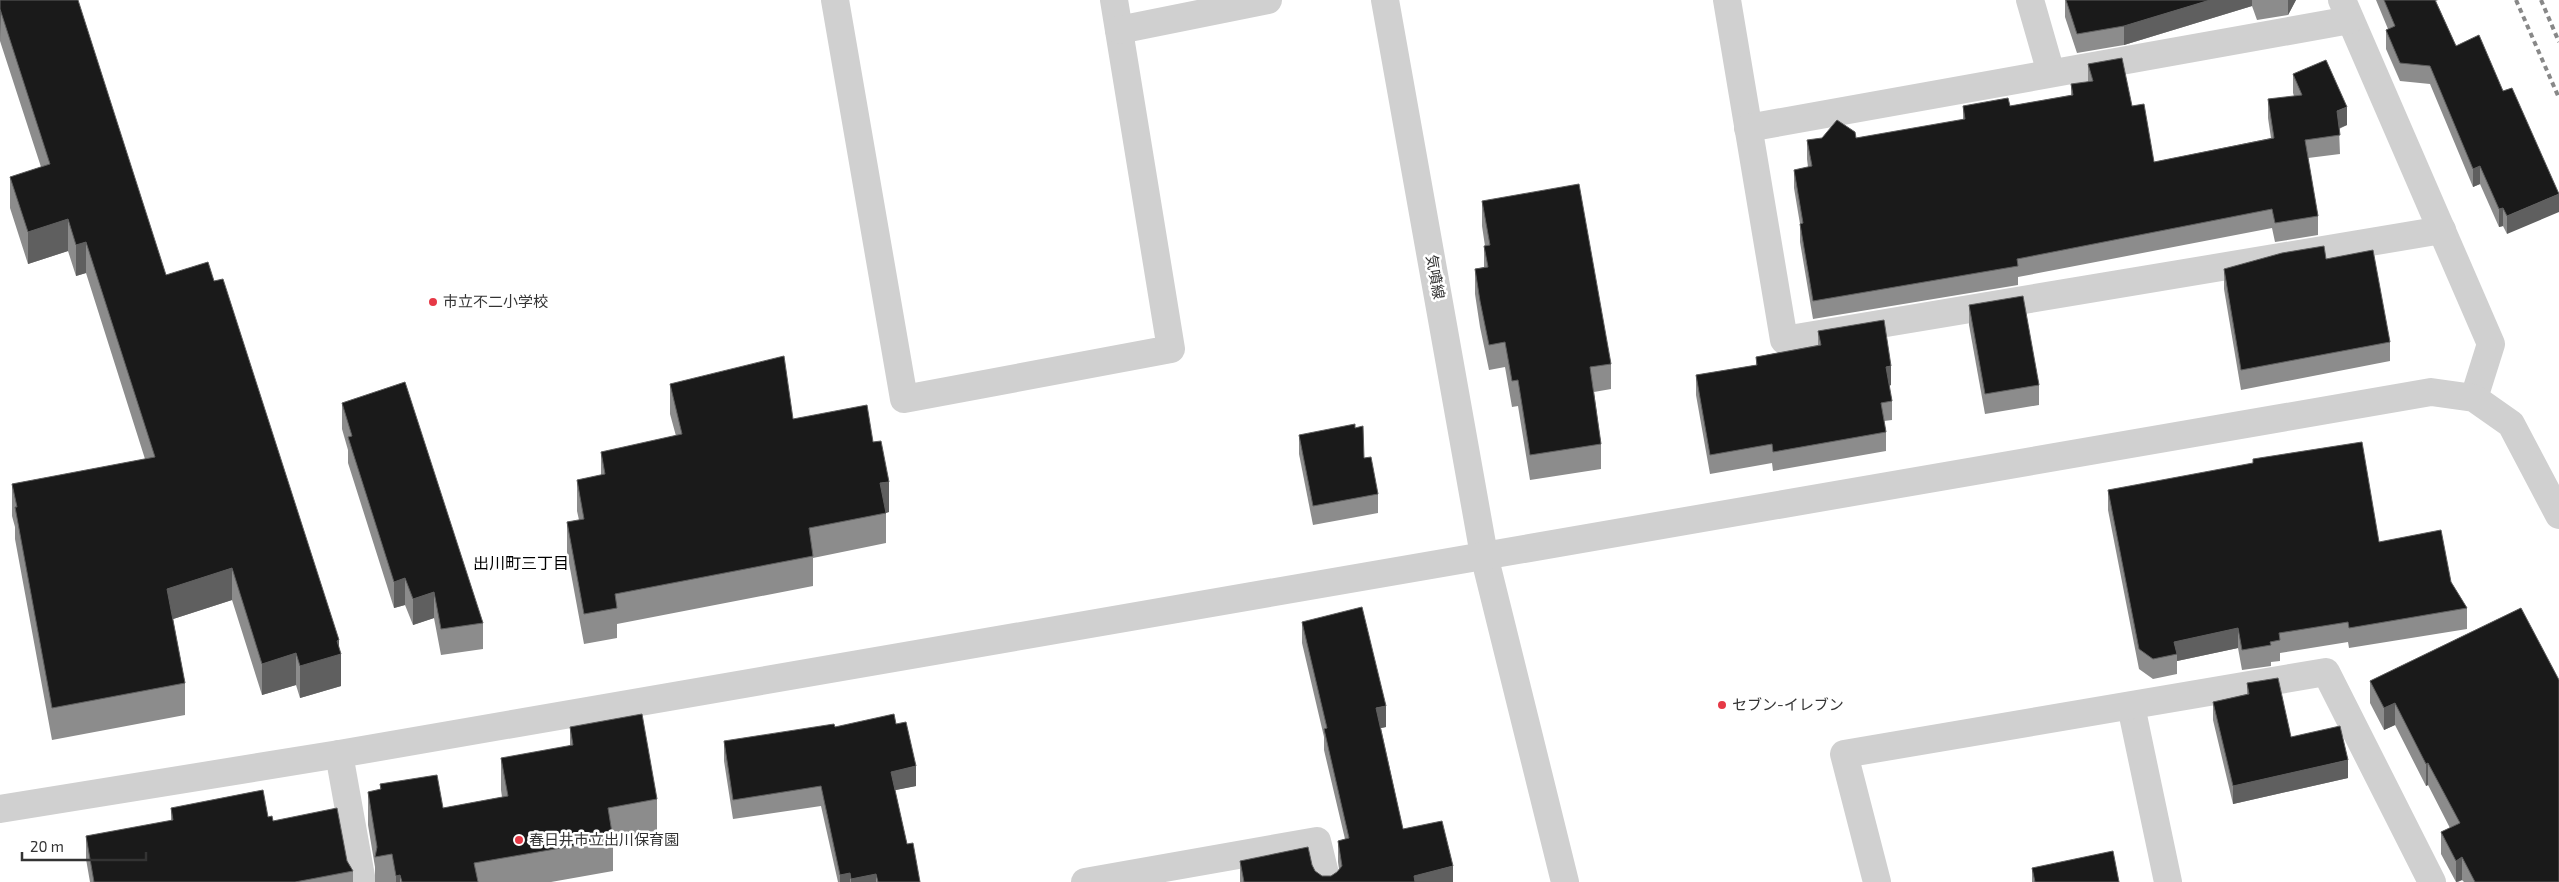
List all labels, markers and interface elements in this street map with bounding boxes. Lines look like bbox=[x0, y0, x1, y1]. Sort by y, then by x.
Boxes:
street label: 気噴線 bbox=[1423, 253, 1449, 301]
place label: 市立不二小学校 bbox=[443, 292, 548, 310]
marker: 市立不二小学校 bbox=[427, 296, 439, 308]
district label: 出川町三丁目 bbox=[473, 553, 569, 572]
place label: セブン-イレブン bbox=[1732, 695, 1844, 713]
marker: セブン-イレブン bbox=[1716, 699, 1728, 711]
scale bar bbox=[22, 830, 146, 862]
place label: 春日井市立出川保育園 bbox=[529, 830, 679, 848]
marker: 春日井市立出川保育園 bbox=[513, 834, 525, 846]
text: 20 m bbox=[30, 837, 64, 855]

